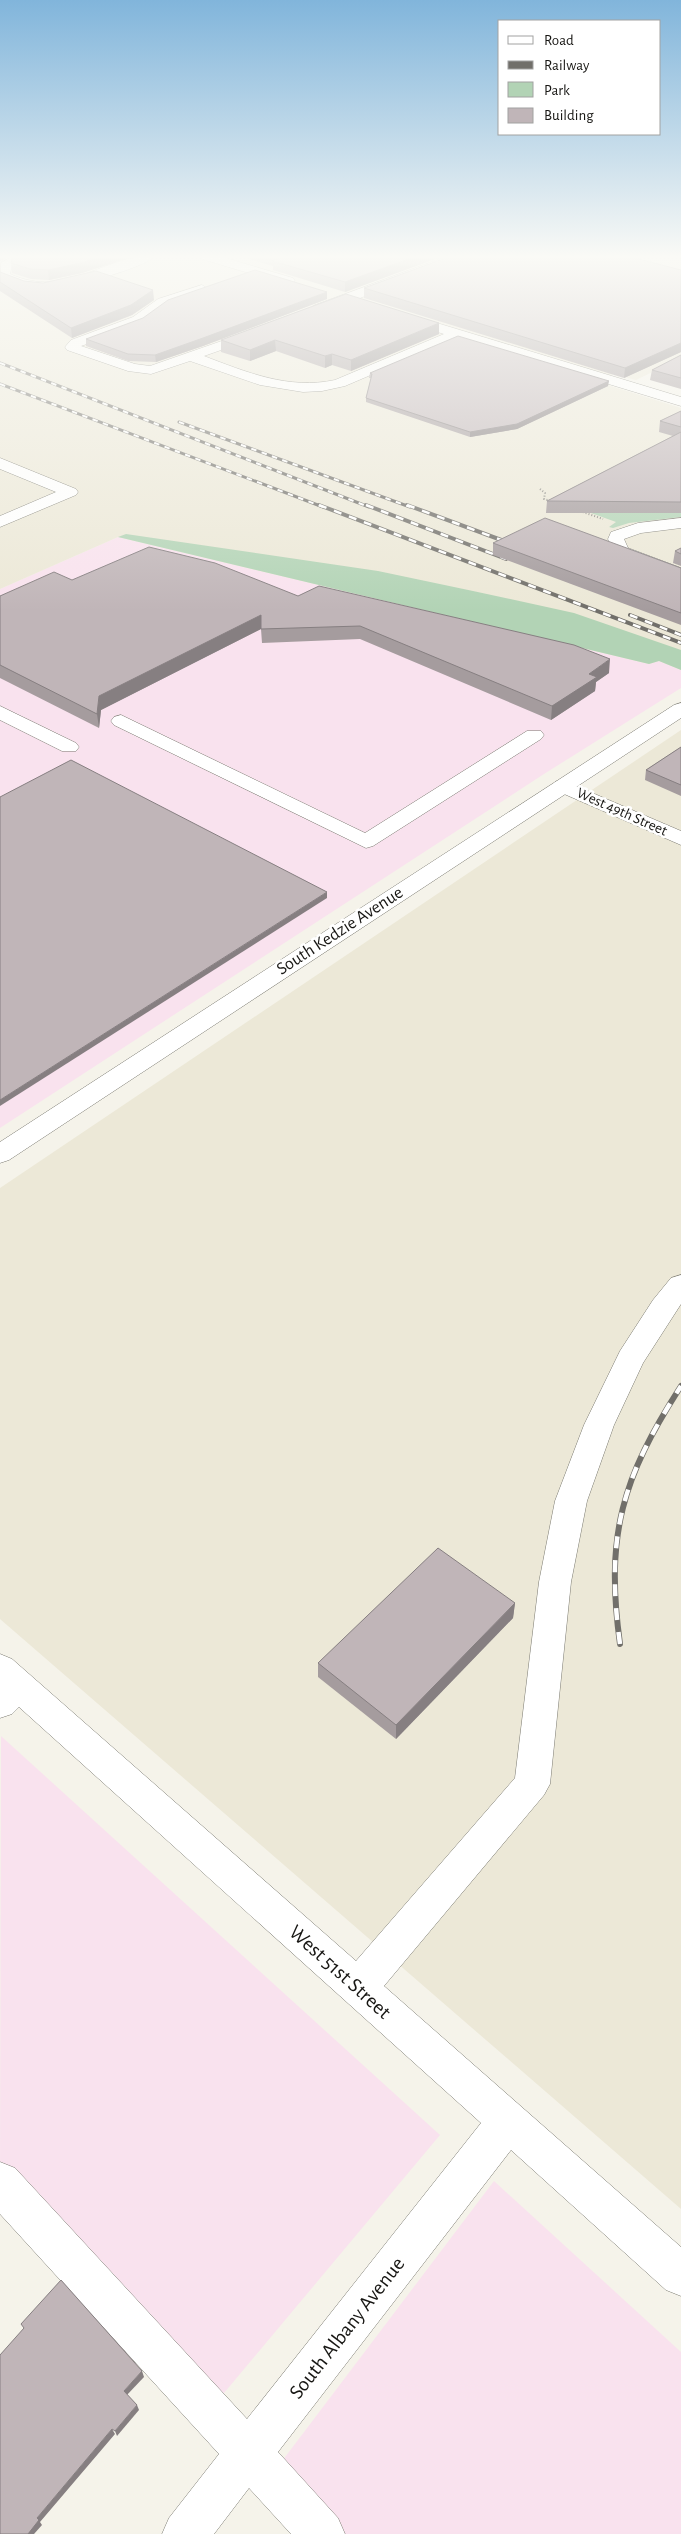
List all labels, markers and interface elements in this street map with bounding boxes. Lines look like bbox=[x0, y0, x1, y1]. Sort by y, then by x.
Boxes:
legend bbox=[498, 20, 661, 135]
text: Road bbox=[544, 33, 574, 48]
text: Railway bbox=[544, 58, 590, 73]
text: Park bbox=[544, 83, 570, 98]
text: Building bbox=[544, 108, 594, 123]
street label: West 49th Street bbox=[575, 785, 670, 839]
street label: South Kedzie Avenue bbox=[274, 883, 406, 979]
street label: West 51st Street bbox=[285, 1921, 395, 2023]
street label: South Albany Avenue bbox=[285, 2253, 409, 2403]

